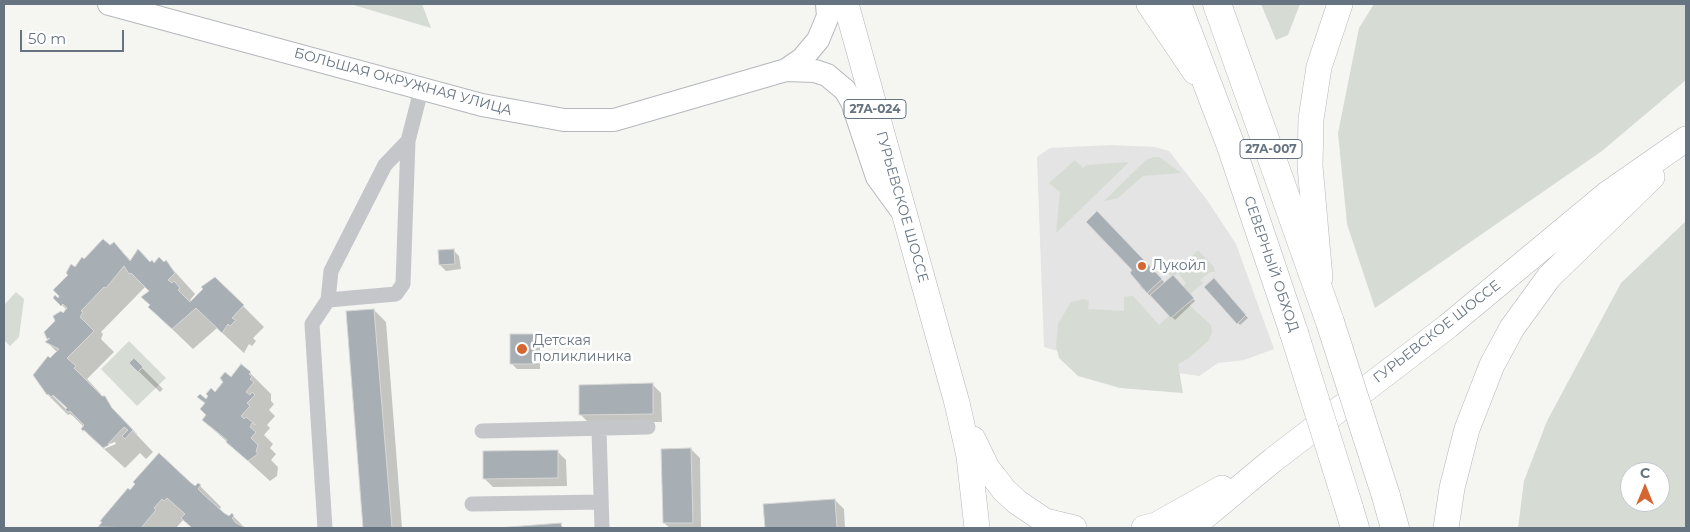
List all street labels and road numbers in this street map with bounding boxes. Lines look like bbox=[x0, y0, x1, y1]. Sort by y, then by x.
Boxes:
street label: БОЛЬШАЯ ОКРУЖНАЯ УЛИЦА bbox=[292, 45, 514, 119]
road number: 27А-024 bbox=[844, 100, 906, 118]
street label: ГУРЬЕВСКОЕ ШОССЕ bbox=[872, 129, 932, 285]
road number: 27А-007 bbox=[1240, 140, 1302, 158]
street label: СЕВЕРНЫЙ ОБХОД bbox=[1240, 194, 1302, 334]
street label: ГУРЬЕВСКОЕ ШОССЕ bbox=[1370, 277, 1504, 387]

